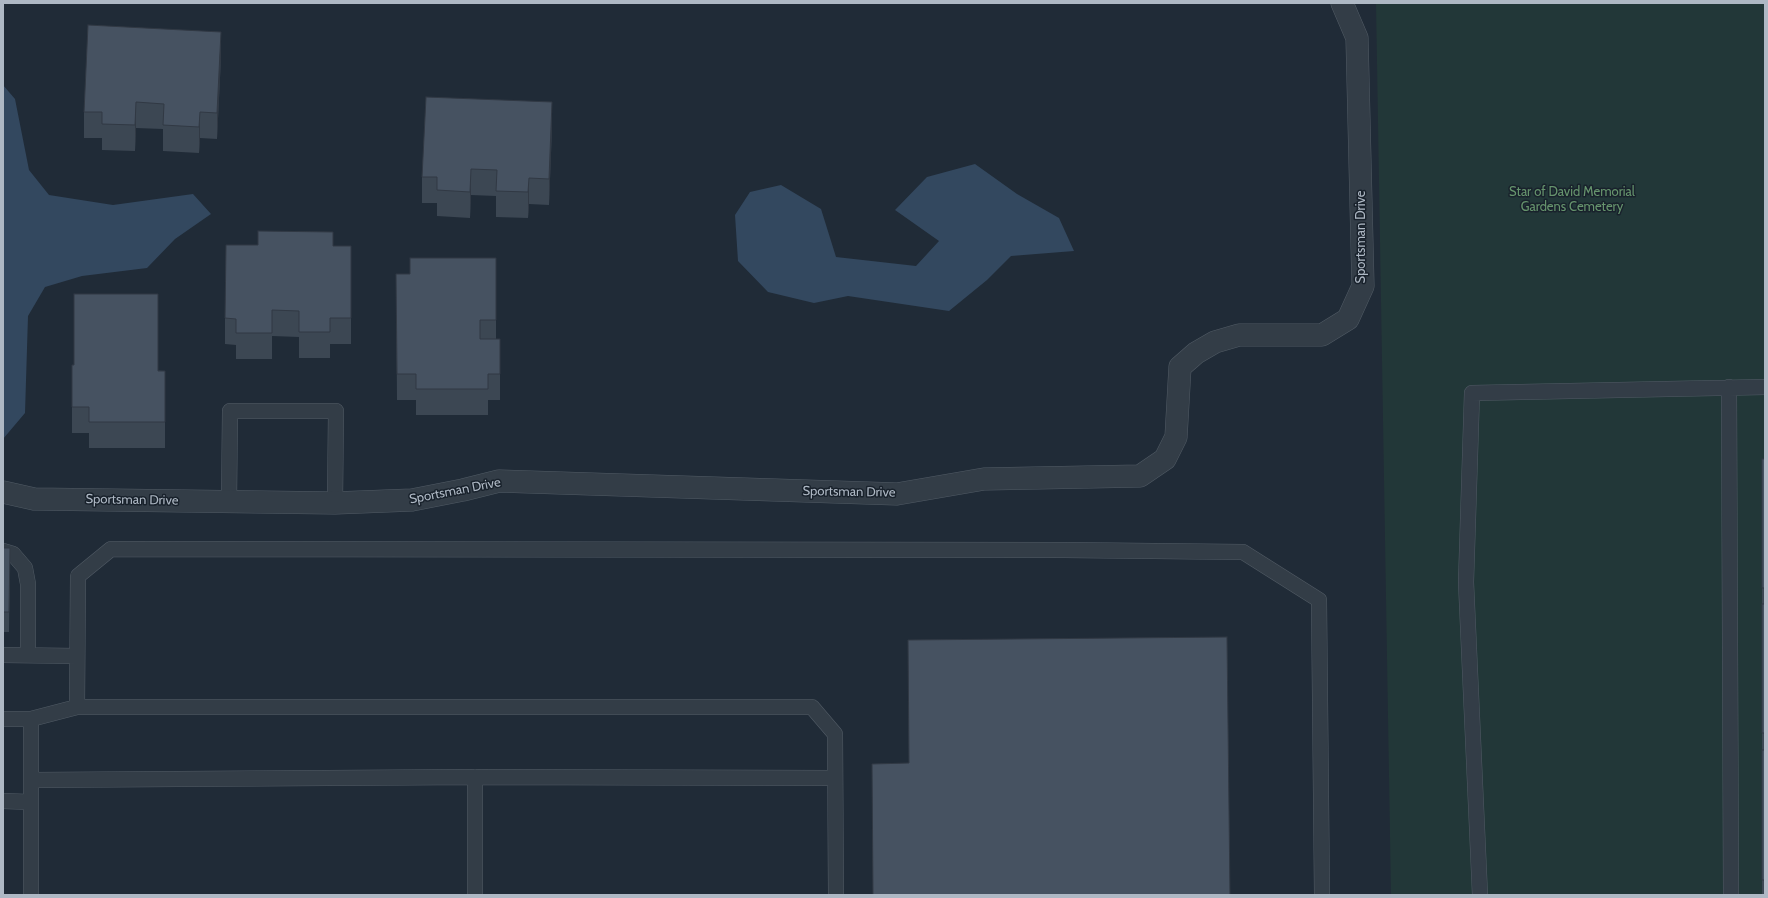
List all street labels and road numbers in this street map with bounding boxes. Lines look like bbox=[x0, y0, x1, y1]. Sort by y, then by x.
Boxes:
street label: Sportsman Drive bbox=[1353, 191, 1369, 283]
street label: Sportsman Drive bbox=[408, 474, 502, 508]
street label: Sportsman Drive bbox=[802, 483, 896, 501]
street label: Sportsman Drive bbox=[85, 491, 179, 509]

